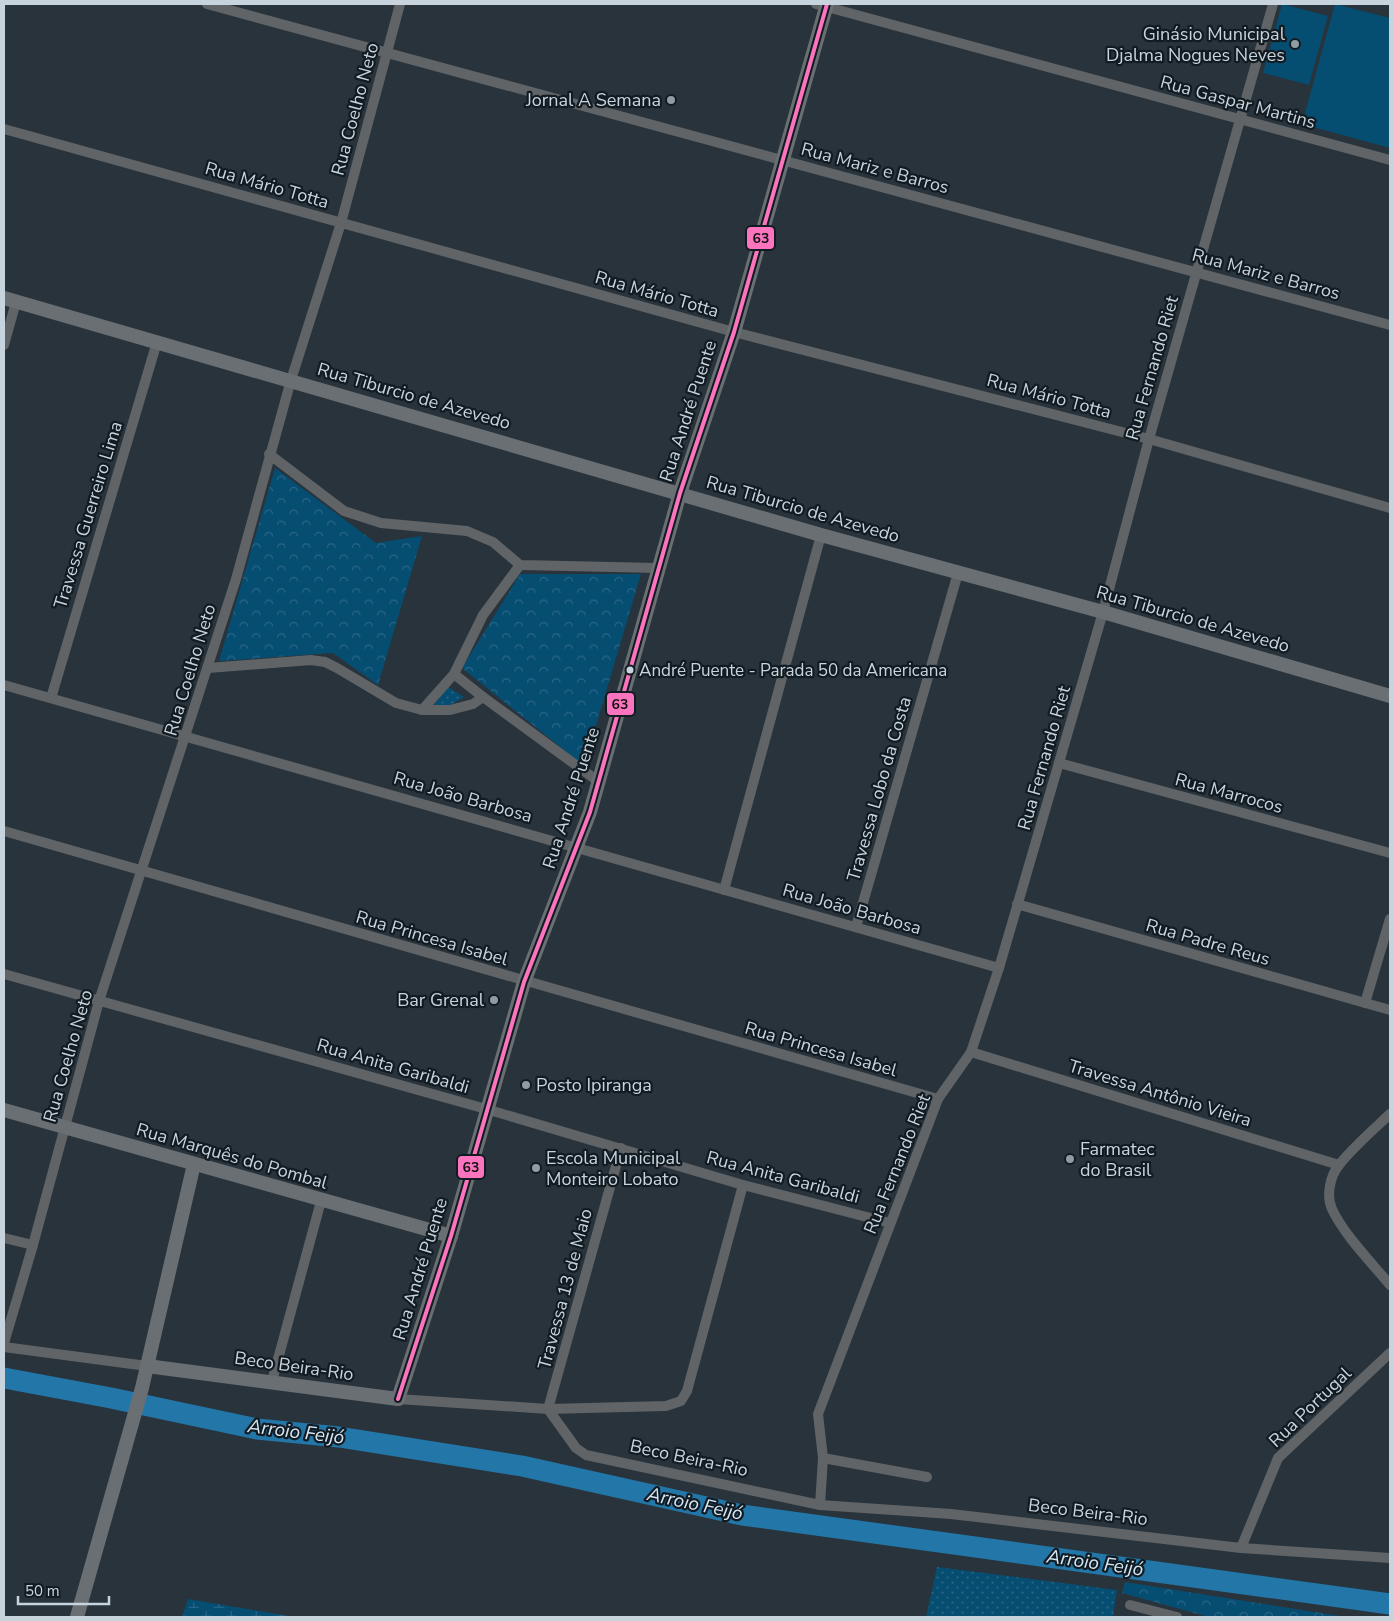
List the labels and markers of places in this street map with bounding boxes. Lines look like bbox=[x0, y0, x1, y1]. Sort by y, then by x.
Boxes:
place label: Ginásio Municipal Djalma Nogues Neves bbox=[1106, 22, 1286, 67]
marker: Ginásio Municipal Djalma Nogues Neves bbox=[1289, 38, 1301, 50]
place label: Jornal A Semana bbox=[525, 88, 661, 112]
marker: Jornal A Semana bbox=[665, 94, 677, 106]
place label: André Puente - Parada 50 da Americana bbox=[639, 659, 947, 682]
marker: André Puente - Parada 50 da Americana bbox=[625, 665, 635, 675]
place label: Bar Grenal bbox=[397, 988, 485, 1012]
marker: Bar Grenal bbox=[488, 994, 500, 1006]
place label: Posto Ipiranga bbox=[536, 1073, 652, 1097]
marker: Posto Ipiranga bbox=[520, 1079, 532, 1091]
place label: Farmatec do Brasil bbox=[1080, 1137, 1155, 1182]
place label: Escola Municipal Monteiro Lobato bbox=[546, 1146, 681, 1191]
marker: Farmatec do Brasil bbox=[1064, 1153, 1076, 1165]
marker: Escola Municipal Monteiro Lobato bbox=[530, 1162, 542, 1174]

